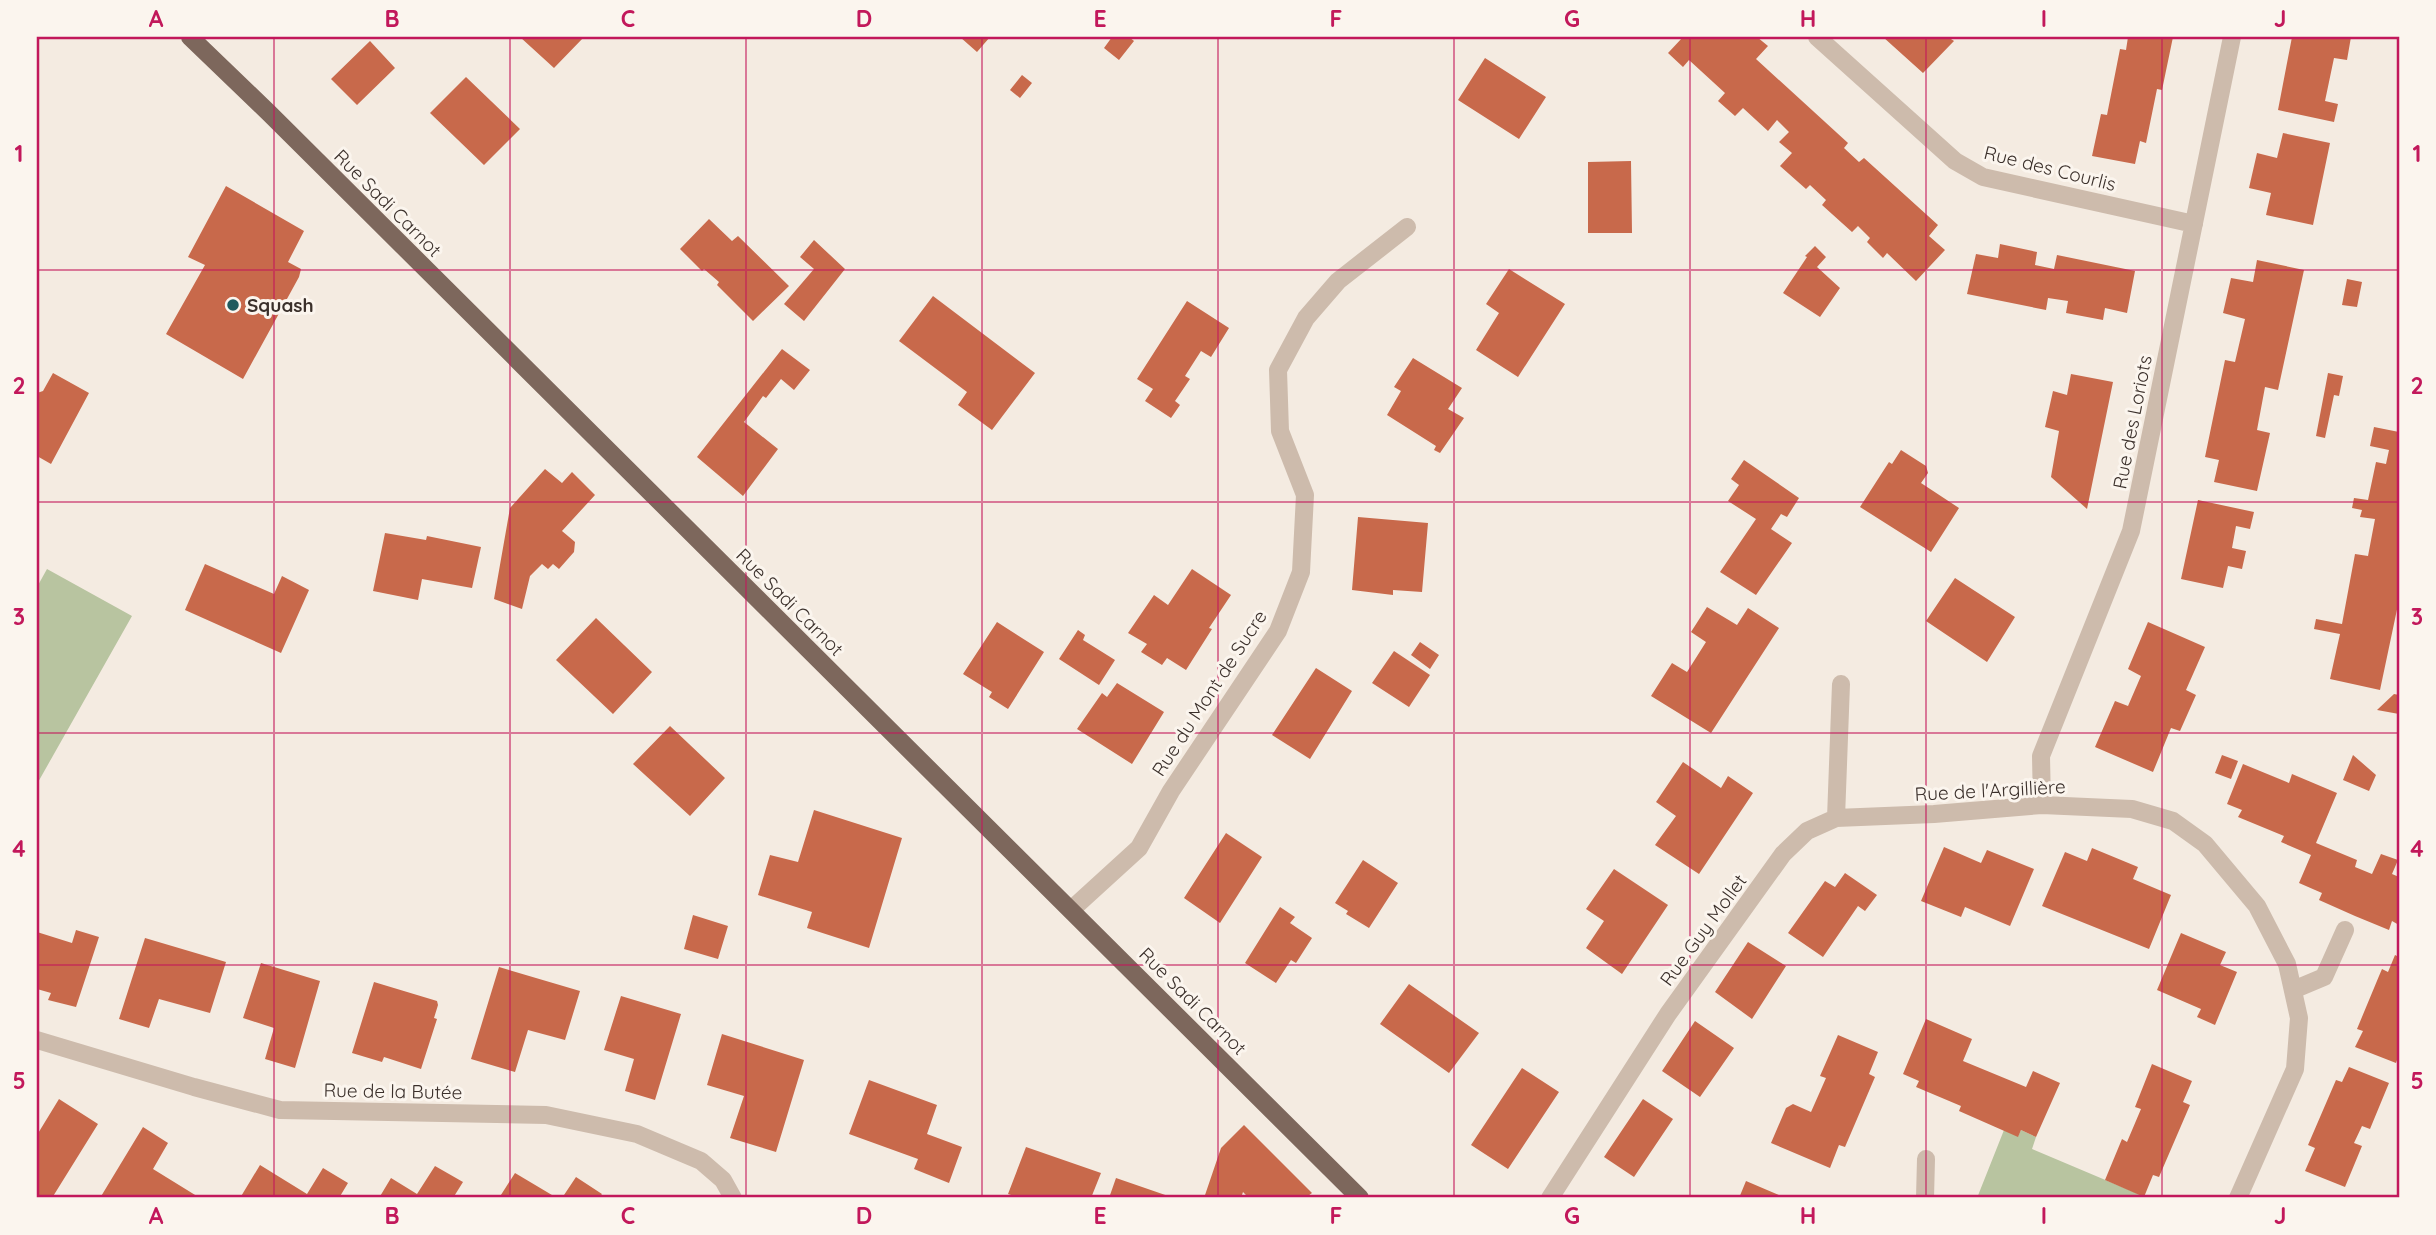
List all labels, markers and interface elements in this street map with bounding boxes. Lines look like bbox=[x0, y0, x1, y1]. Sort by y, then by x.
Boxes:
text: A bbox=[149, 4, 164, 33]
text: B bbox=[384, 4, 400, 33]
text: C bbox=[621, 4, 635, 33]
text: D bbox=[856, 4, 872, 33]
text: E bbox=[1093, 4, 1107, 33]
text: F bbox=[1330, 4, 1342, 33]
text: G bbox=[1564, 4, 1580, 33]
text: H bbox=[1800, 4, 1816, 33]
text: I bbox=[2041, 4, 2047, 33]
text: J bbox=[2274, 4, 2286, 33]
text: 1 bbox=[15, 139, 23, 168]
text: 1 bbox=[2413, 139, 2421, 168]
street label: Rue des Courlis bbox=[1982, 140, 2118, 196]
street label: Rue Sadi Carnot bbox=[329, 144, 447, 262]
place label: Squash bbox=[247, 293, 314, 317]
marker: Squash bbox=[225, 297, 241, 313]
street label: Rue des Loriots bbox=[2107, 353, 2157, 491]
text: 2 bbox=[12, 371, 26, 400]
text: 2 bbox=[2410, 371, 2424, 400]
street label: Rue Sadi Carnot bbox=[731, 543, 849, 661]
text: 3 bbox=[13, 602, 25, 631]
text: 3 bbox=[2411, 602, 2423, 631]
street label: Rue du Mont de Sucre bbox=[1146, 605, 1272, 781]
street label: Rue de l'Argillière bbox=[1914, 774, 2066, 806]
text: 4 bbox=[12, 834, 26, 863]
text: 4 bbox=[2410, 834, 2424, 863]
street label: Rue Guy Mollet bbox=[1654, 869, 1752, 991]
street label: Rue Sadi Carnot bbox=[1134, 942, 1252, 1060]
text: 5 bbox=[12, 1066, 26, 1095]
text: 5 bbox=[2410, 1066, 2424, 1095]
street label: Rue de la Butée bbox=[323, 1078, 463, 1104]
text: A bbox=[149, 1201, 164, 1230]
text: B bbox=[384, 1201, 400, 1230]
text: C bbox=[621, 1201, 635, 1230]
text: D bbox=[856, 1201, 872, 1230]
text: E bbox=[1093, 1201, 1107, 1230]
text: F bbox=[1330, 1201, 1342, 1230]
text: G bbox=[1564, 1201, 1580, 1230]
text: H bbox=[1800, 1201, 1816, 1230]
text: I bbox=[2041, 1201, 2047, 1230]
text: J bbox=[2274, 1201, 2286, 1230]

